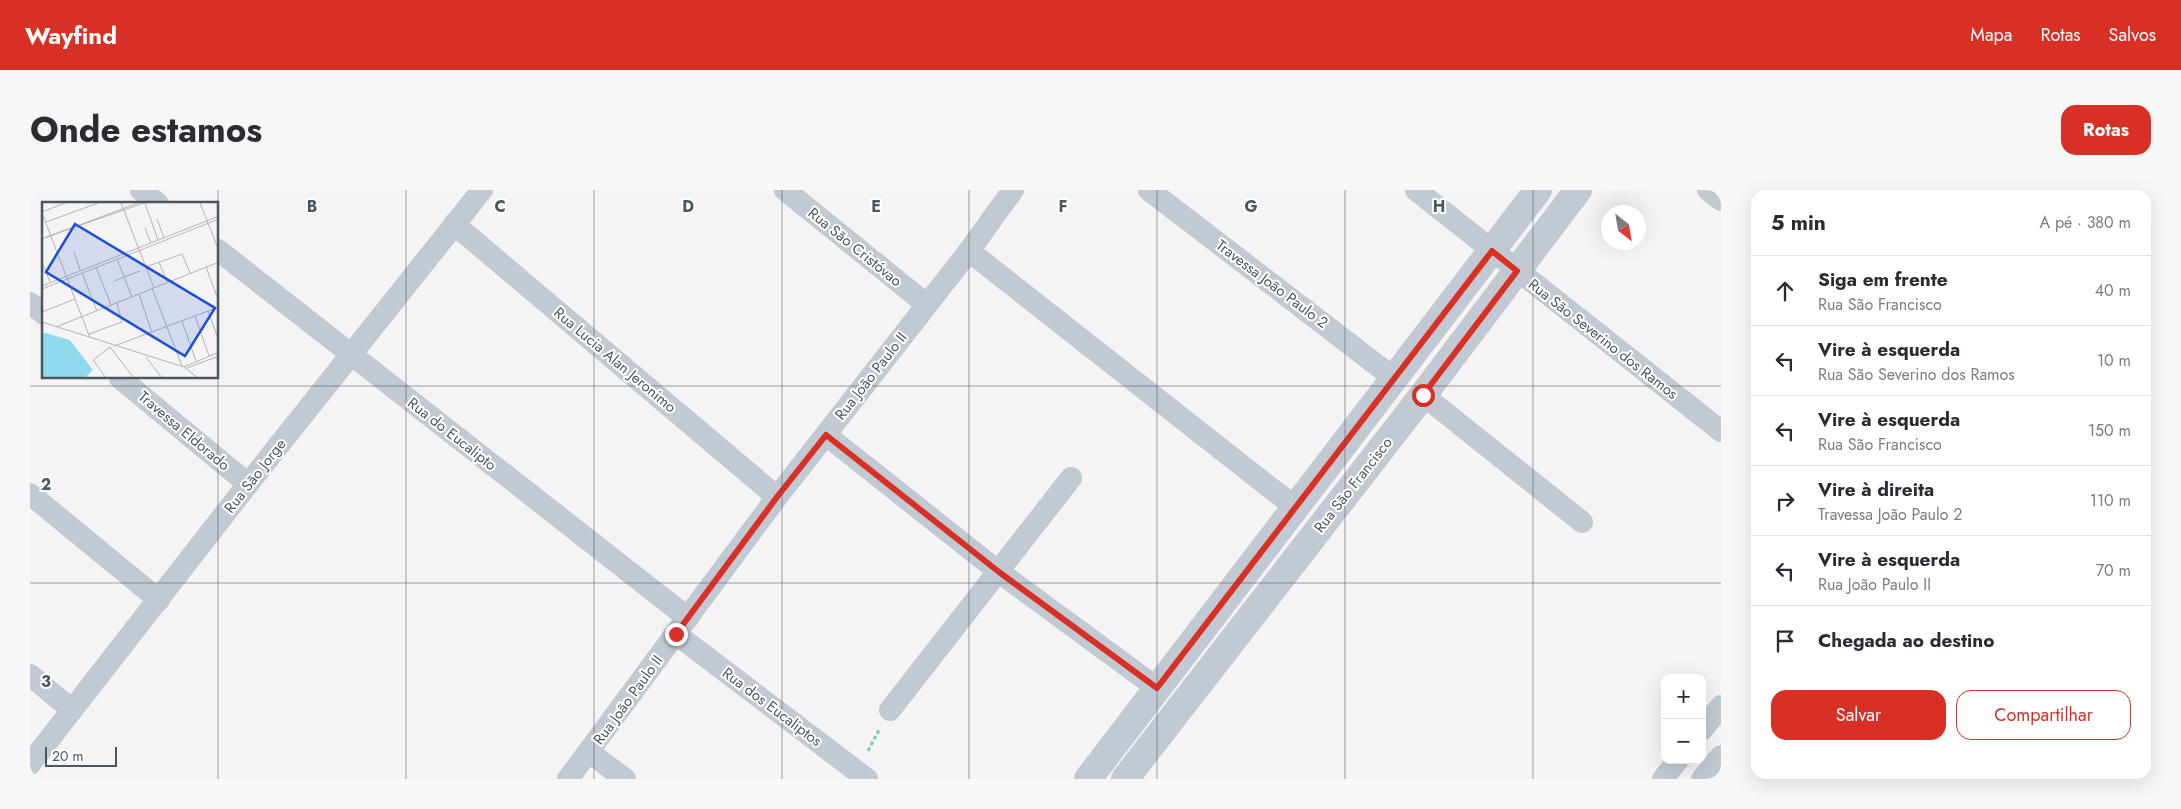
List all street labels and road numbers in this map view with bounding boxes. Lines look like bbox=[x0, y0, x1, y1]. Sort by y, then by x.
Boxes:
street label: Rua São Cristóvao bbox=[803, 202, 907, 292]
street label: Travessa João Paulo 2 bbox=[1211, 235, 1333, 333]
street label: Rua São Severino dos Ramos bbox=[1524, 274, 1682, 404]
street label: Rua Lucia Alan Jeronimo bbox=[549, 302, 681, 418]
street label: Rua João Paulo II bbox=[830, 327, 912, 425]
street label: Travessa Eldorado bbox=[133, 386, 235, 476]
street label: Rua do Eucalipto bbox=[403, 392, 501, 476]
street label: Rua São Francisco bbox=[1309, 432, 1397, 538]
street label: Rua São Jorge bbox=[219, 434, 291, 518]
street label: Rua João Paulo II bbox=[588, 651, 668, 749]
street label: Rua dos Eucaliptos bbox=[718, 662, 826, 752]

